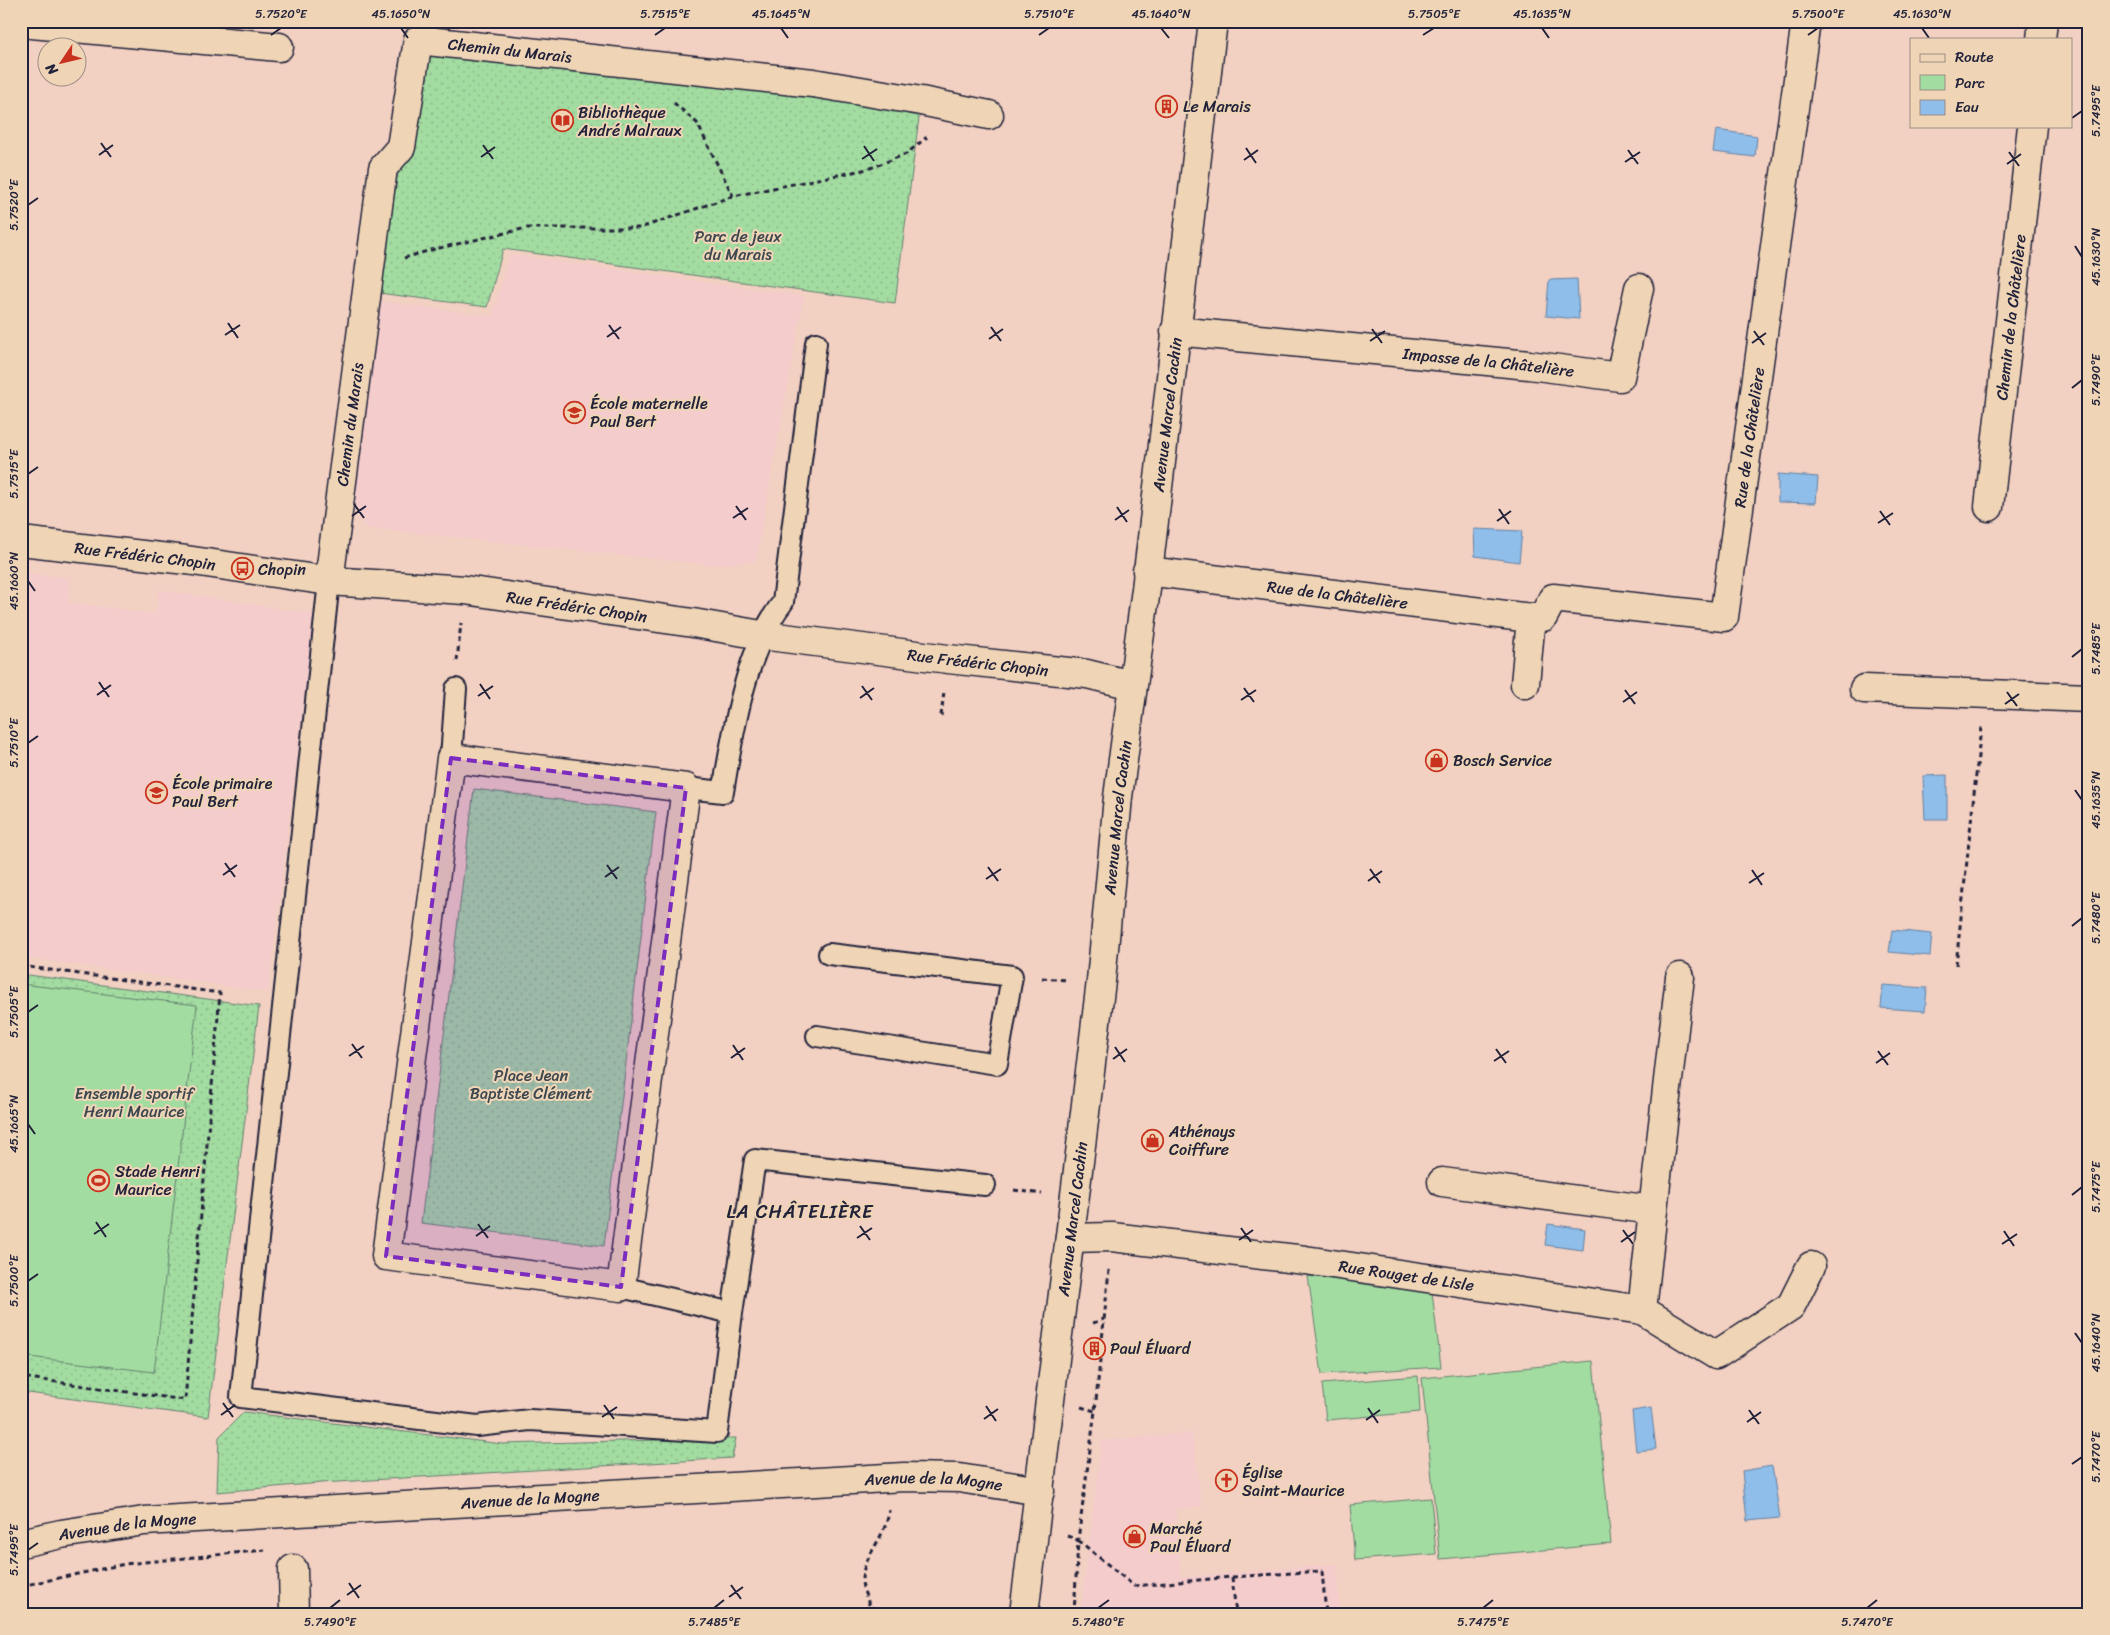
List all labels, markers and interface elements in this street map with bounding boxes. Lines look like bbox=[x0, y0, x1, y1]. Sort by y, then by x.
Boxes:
text: 5.7520°E bbox=[255, 3, 308, 25]
text: 45.1650°N bbox=[372, 3, 431, 25]
text: 5.7515°E bbox=[640, 3, 691, 25]
text: 45.1645°N bbox=[752, 3, 811, 25]
text: 5.7510°E bbox=[1024, 3, 1075, 25]
text: 45.1640°N bbox=[1132, 3, 1191, 25]
text: 5.7505°E bbox=[1408, 3, 1461, 25]
text: 45.1635°N bbox=[1513, 3, 1572, 25]
text: 5.7500°E bbox=[1792, 3, 1845, 25]
text: 45.1630°N bbox=[1893, 3, 1952, 25]
street label: Chemin du Marais bbox=[447, 29, 574, 72]
north arrow bbox=[38, 38, 88, 88]
legend bbox=[1910, 38, 2072, 128]
text: Route bbox=[1955, 44, 1994, 70]
text: N bbox=[39, 58, 65, 81]
text: Parc bbox=[1955, 70, 1985, 96]
text: 5.7495°E bbox=[2085, 84, 2107, 137]
place label: Le Marais bbox=[1183, 92, 1251, 121]
building icon: Le Marais bbox=[1155, 94, 1179, 118]
text: Eau bbox=[1955, 94, 1979, 120]
place label: Bibliothèque André Malraux bbox=[577, 98, 682, 145]
library icon: Bibliothèque André Malraux bbox=[550, 109, 574, 133]
text: 5.7520°E bbox=[3, 178, 25, 231]
park label: Parc de jeux du Marais bbox=[695, 222, 782, 269]
text: 45.1630°N bbox=[2085, 227, 2107, 286]
street label: Chemin de la Châtelière bbox=[1987, 233, 2035, 402]
street label: Avenue Marcel Cachin bbox=[1143, 335, 1191, 494]
street label: Impasse de la Châtelière bbox=[1400, 339, 1576, 386]
text: 5.7490°E bbox=[2085, 353, 2107, 406]
street label: Chemin du Marais bbox=[328, 361, 372, 488]
street label: Rue de la Châtelière bbox=[1725, 365, 1773, 509]
place label: École maternelle Paul Bert bbox=[590, 389, 708, 436]
school or university icon: École maternelle Paul Bert bbox=[562, 400, 586, 424]
text: 5.7515°E bbox=[3, 448, 25, 499]
street label: Rue Frédéric Chopin bbox=[73, 533, 218, 579]
text: 45.1660°N bbox=[3, 551, 25, 610]
place label: Chopin bbox=[258, 555, 306, 584]
bus stop icon: Chopin bbox=[230, 557, 254, 581]
street label: Rue de la Châtelière bbox=[1266, 572, 1409, 618]
street label: Rue Frédéric Chopin bbox=[504, 582, 650, 631]
text: 5.7485°E bbox=[2085, 622, 2107, 675]
street label: Rue Frédéric Chopin bbox=[906, 640, 1050, 685]
text: 5.7510°E bbox=[3, 717, 25, 768]
street label: Avenue Marcel Cachin bbox=[1095, 738, 1141, 897]
place label: Bosch Service bbox=[1453, 746, 1552, 775]
shop icon: Bosch Service bbox=[1425, 748, 1449, 772]
place label: École primaire Paul Bert bbox=[172, 769, 273, 816]
text: 45.1635°N bbox=[2085, 770, 2107, 829]
school or university icon: École primaire Paul Bert bbox=[144, 780, 168, 804]
text: 5.7480°E bbox=[2085, 891, 2107, 944]
text: 5.7505°E bbox=[3, 985, 25, 1038]
park label: Place Jean Baptiste Clément bbox=[470, 1061, 592, 1108]
park label: Ensemble sportif Henri Maurice bbox=[75, 1079, 195, 1126]
text: 45.1665°N bbox=[3, 1094, 25, 1153]
place label: Athénays Coiffure bbox=[1168, 1117, 1236, 1164]
shop icon: Athénays Coiffure bbox=[1141, 1128, 1165, 1152]
street label: Avenue Marcel Cachin bbox=[1049, 1140, 1096, 1299]
place label: Stade Henri Maurice bbox=[115, 1157, 200, 1204]
text: 5.7475°E bbox=[2085, 1160, 2107, 1213]
sports icon: Stade Henri Maurice bbox=[87, 1168, 111, 1192]
district label: LA CHÂTELIÈRE bbox=[727, 1195, 874, 1228]
street label: Rue Rouget de Lisle bbox=[1337, 1251, 1476, 1300]
text: 5.7500°E bbox=[3, 1254, 25, 1307]
text: 45.1640°N bbox=[2085, 1313, 2107, 1372]
place label: Paul Éluard bbox=[1110, 1334, 1192, 1363]
building icon: Paul Éluard bbox=[1082, 1336, 1106, 1360]
text: 5.7470°E bbox=[2085, 1430, 2107, 1483]
place label: Église Saint-Maurice bbox=[1242, 1458, 1345, 1505]
street label: Avenue de la Mogne bbox=[863, 1463, 1005, 1500]
church icon: Église Saint-Maurice bbox=[1214, 1469, 1238, 1493]
street label: Avenue de la Mogne bbox=[459, 1481, 601, 1518]
street label: Avenue de la Mogne bbox=[55, 1504, 197, 1549]
place label: Marché Paul Éluard bbox=[1150, 1514, 1232, 1561]
text: 5.7495°E bbox=[3, 1523, 25, 1576]
shop icon: Marché Paul Éluard bbox=[1122, 1525, 1146, 1549]
text: 5.7490°E bbox=[304, 1611, 357, 1633]
text: 5.7485°E bbox=[688, 1611, 741, 1633]
text: 5.7480°E bbox=[1072, 1611, 1125, 1633]
text: 5.7475°E bbox=[1457, 1611, 1510, 1633]
text: 5.7470°E bbox=[1841, 1611, 1894, 1633]

